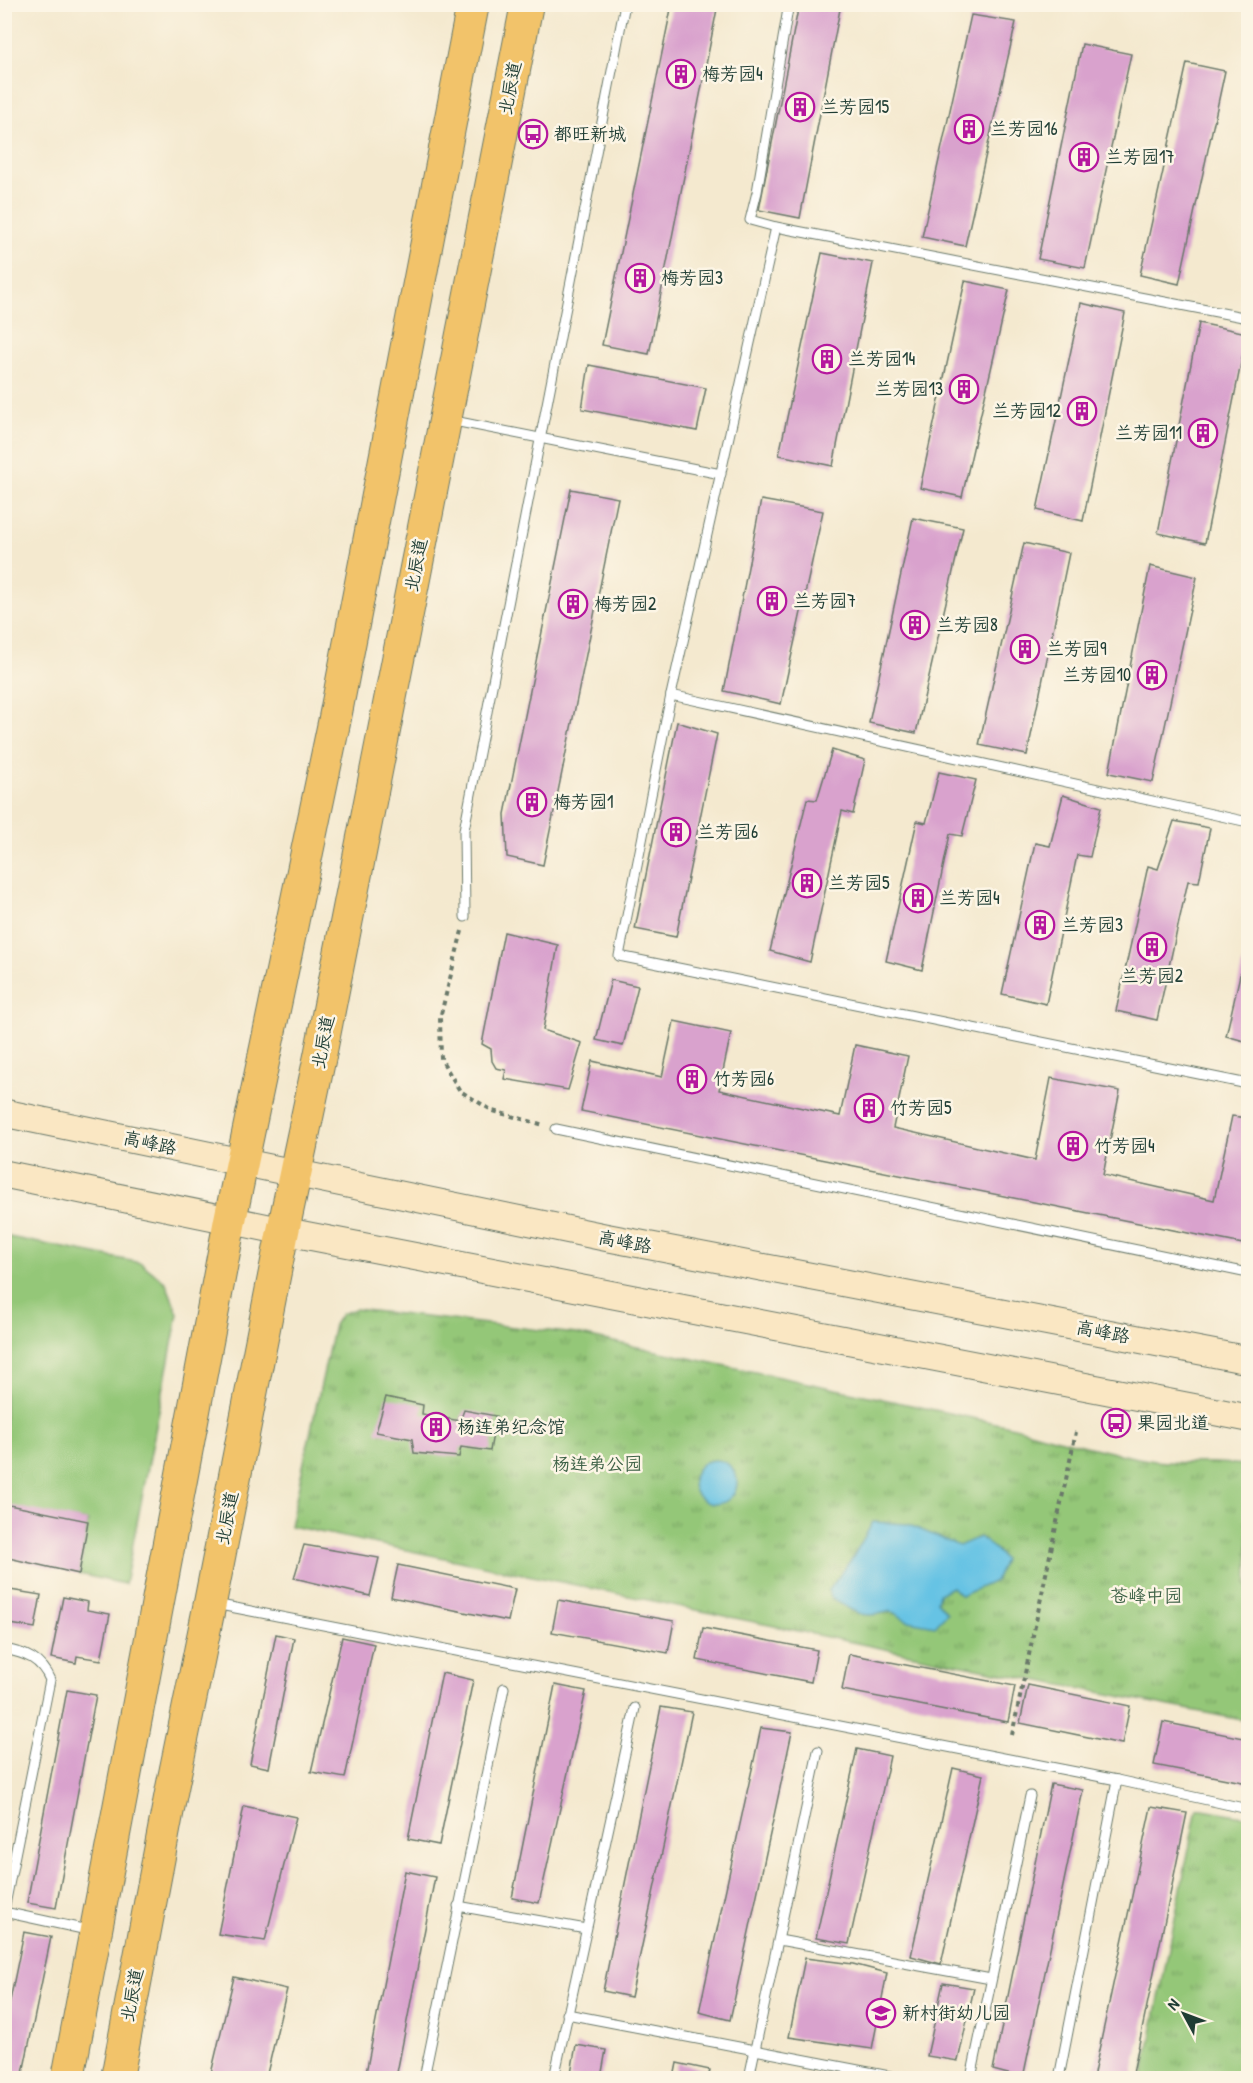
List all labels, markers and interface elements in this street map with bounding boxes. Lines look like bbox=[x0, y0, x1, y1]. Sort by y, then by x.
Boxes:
building icon: 梅芳园4 bbox=[665, 58, 697, 90]
street label: 北辰道 bbox=[492, 59, 527, 117]
place label: 梅芳园4 bbox=[702, 61, 763, 86]
building icon: 兰芳园15 bbox=[784, 91, 816, 123]
place label: 兰芳园15 bbox=[821, 94, 890, 119]
building icon: 兰芳园16 bbox=[953, 113, 985, 145]
place label: 兰芳园16 bbox=[990, 116, 1058, 141]
bus stop icon: 都旺新城 bbox=[517, 118, 549, 150]
place label: 都旺新城 bbox=[553, 121, 626, 146]
building icon: 兰芳园17 bbox=[1068, 141, 1100, 173]
place label: 兰芳园17 bbox=[1105, 144, 1175, 169]
building icon: 梅芳园3 bbox=[624, 262, 656, 294]
place label: 梅芳园3 bbox=[661, 265, 723, 290]
building icon: 兰芳园14 bbox=[811, 343, 843, 375]
place label: 兰芳园14 bbox=[848, 346, 916, 371]
building icon: 兰芳园13 bbox=[948, 373, 980, 405]
place label: 兰芳园13 bbox=[874, 376, 943, 401]
building icon: 兰芳园12 bbox=[1066, 395, 1098, 427]
place label: 兰芳园12 bbox=[992, 398, 1062, 423]
building icon: 兰芳园11 bbox=[1187, 417, 1219, 449]
place label: 兰芳园11 bbox=[1115, 420, 1182, 445]
street label: 北辰道 bbox=[398, 536, 433, 594]
building icon: 兰芳园7 bbox=[756, 585, 788, 617]
building icon: 梅芳园2 bbox=[557, 588, 589, 620]
place label: 兰芳园7 bbox=[793, 588, 856, 613]
place label: 梅芳园2 bbox=[594, 591, 657, 616]
building icon: 兰芳园8 bbox=[899, 609, 931, 641]
place label: 兰芳园8 bbox=[936, 612, 998, 637]
building icon: 兰芳园9 bbox=[1009, 633, 1041, 665]
place label: 兰芳园9 bbox=[1046, 636, 1107, 661]
building icon: 兰芳园10 bbox=[1136, 659, 1168, 691]
place label: 兰芳园10 bbox=[1062, 662, 1131, 687]
building icon: 梅芳园1 bbox=[516, 786, 548, 818]
place label: 梅芳园1 bbox=[553, 789, 614, 814]
building icon: 兰芳园6 bbox=[660, 816, 692, 848]
place label: 兰芳园6 bbox=[697, 819, 758, 844]
building icon: 兰芳园5 bbox=[791, 867, 823, 899]
place label: 兰芳园5 bbox=[828, 870, 890, 895]
building icon: 兰芳园4 bbox=[902, 882, 934, 914]
place label: 兰芳园4 bbox=[939, 885, 1000, 910]
building icon: 兰芳园3 bbox=[1024, 909, 1056, 941]
place label: 兰芳园3 bbox=[1061, 912, 1123, 937]
building icon: 兰芳园2 bbox=[1136, 931, 1168, 963]
place label: 兰芳园2 bbox=[1121, 963, 1184, 988]
street label: 北辰道 bbox=[305, 1013, 340, 1071]
building icon: 竹芳园6 bbox=[676, 1063, 708, 1095]
place label: 竹芳园6 bbox=[713, 1066, 774, 1091]
building icon: 竹芳园5 bbox=[853, 1092, 885, 1124]
place label: 竹芳园5 bbox=[890, 1095, 952, 1120]
street label: 高峰路 bbox=[121, 1125, 179, 1160]
building icon: 竹芳园4 bbox=[1057, 1130, 1089, 1162]
place label: 竹芳园4 bbox=[1094, 1133, 1155, 1158]
street label: 高峰路 bbox=[596, 1224, 654, 1259]
street label: 高峰路 bbox=[1074, 1314, 1132, 1349]
bus stop icon: 果园北道 bbox=[1100, 1407, 1132, 1439]
place label: 果园北道 bbox=[1137, 1410, 1209, 1435]
building icon: 杨连弟纪念馆 bbox=[420, 1411, 452, 1443]
place label: 杨连弟纪念馆 bbox=[457, 1414, 565, 1439]
park label: 杨连弟公园 bbox=[552, 1451, 642, 1476]
street label: 北辰道 bbox=[209, 1489, 244, 1547]
park label: 苍峰中园 bbox=[1110, 1583, 1182, 1608]
street label: 北辰道 bbox=[114, 1966, 149, 2024]
north arrow bbox=[1154, 1984, 1214, 2044]
text: N bbox=[1162, 1993, 1184, 2015]
school or university icon: 新村街幼儿园 bbox=[865, 1997, 897, 2029]
place label: 新村街幼儿园 bbox=[902, 2000, 1010, 2025]

